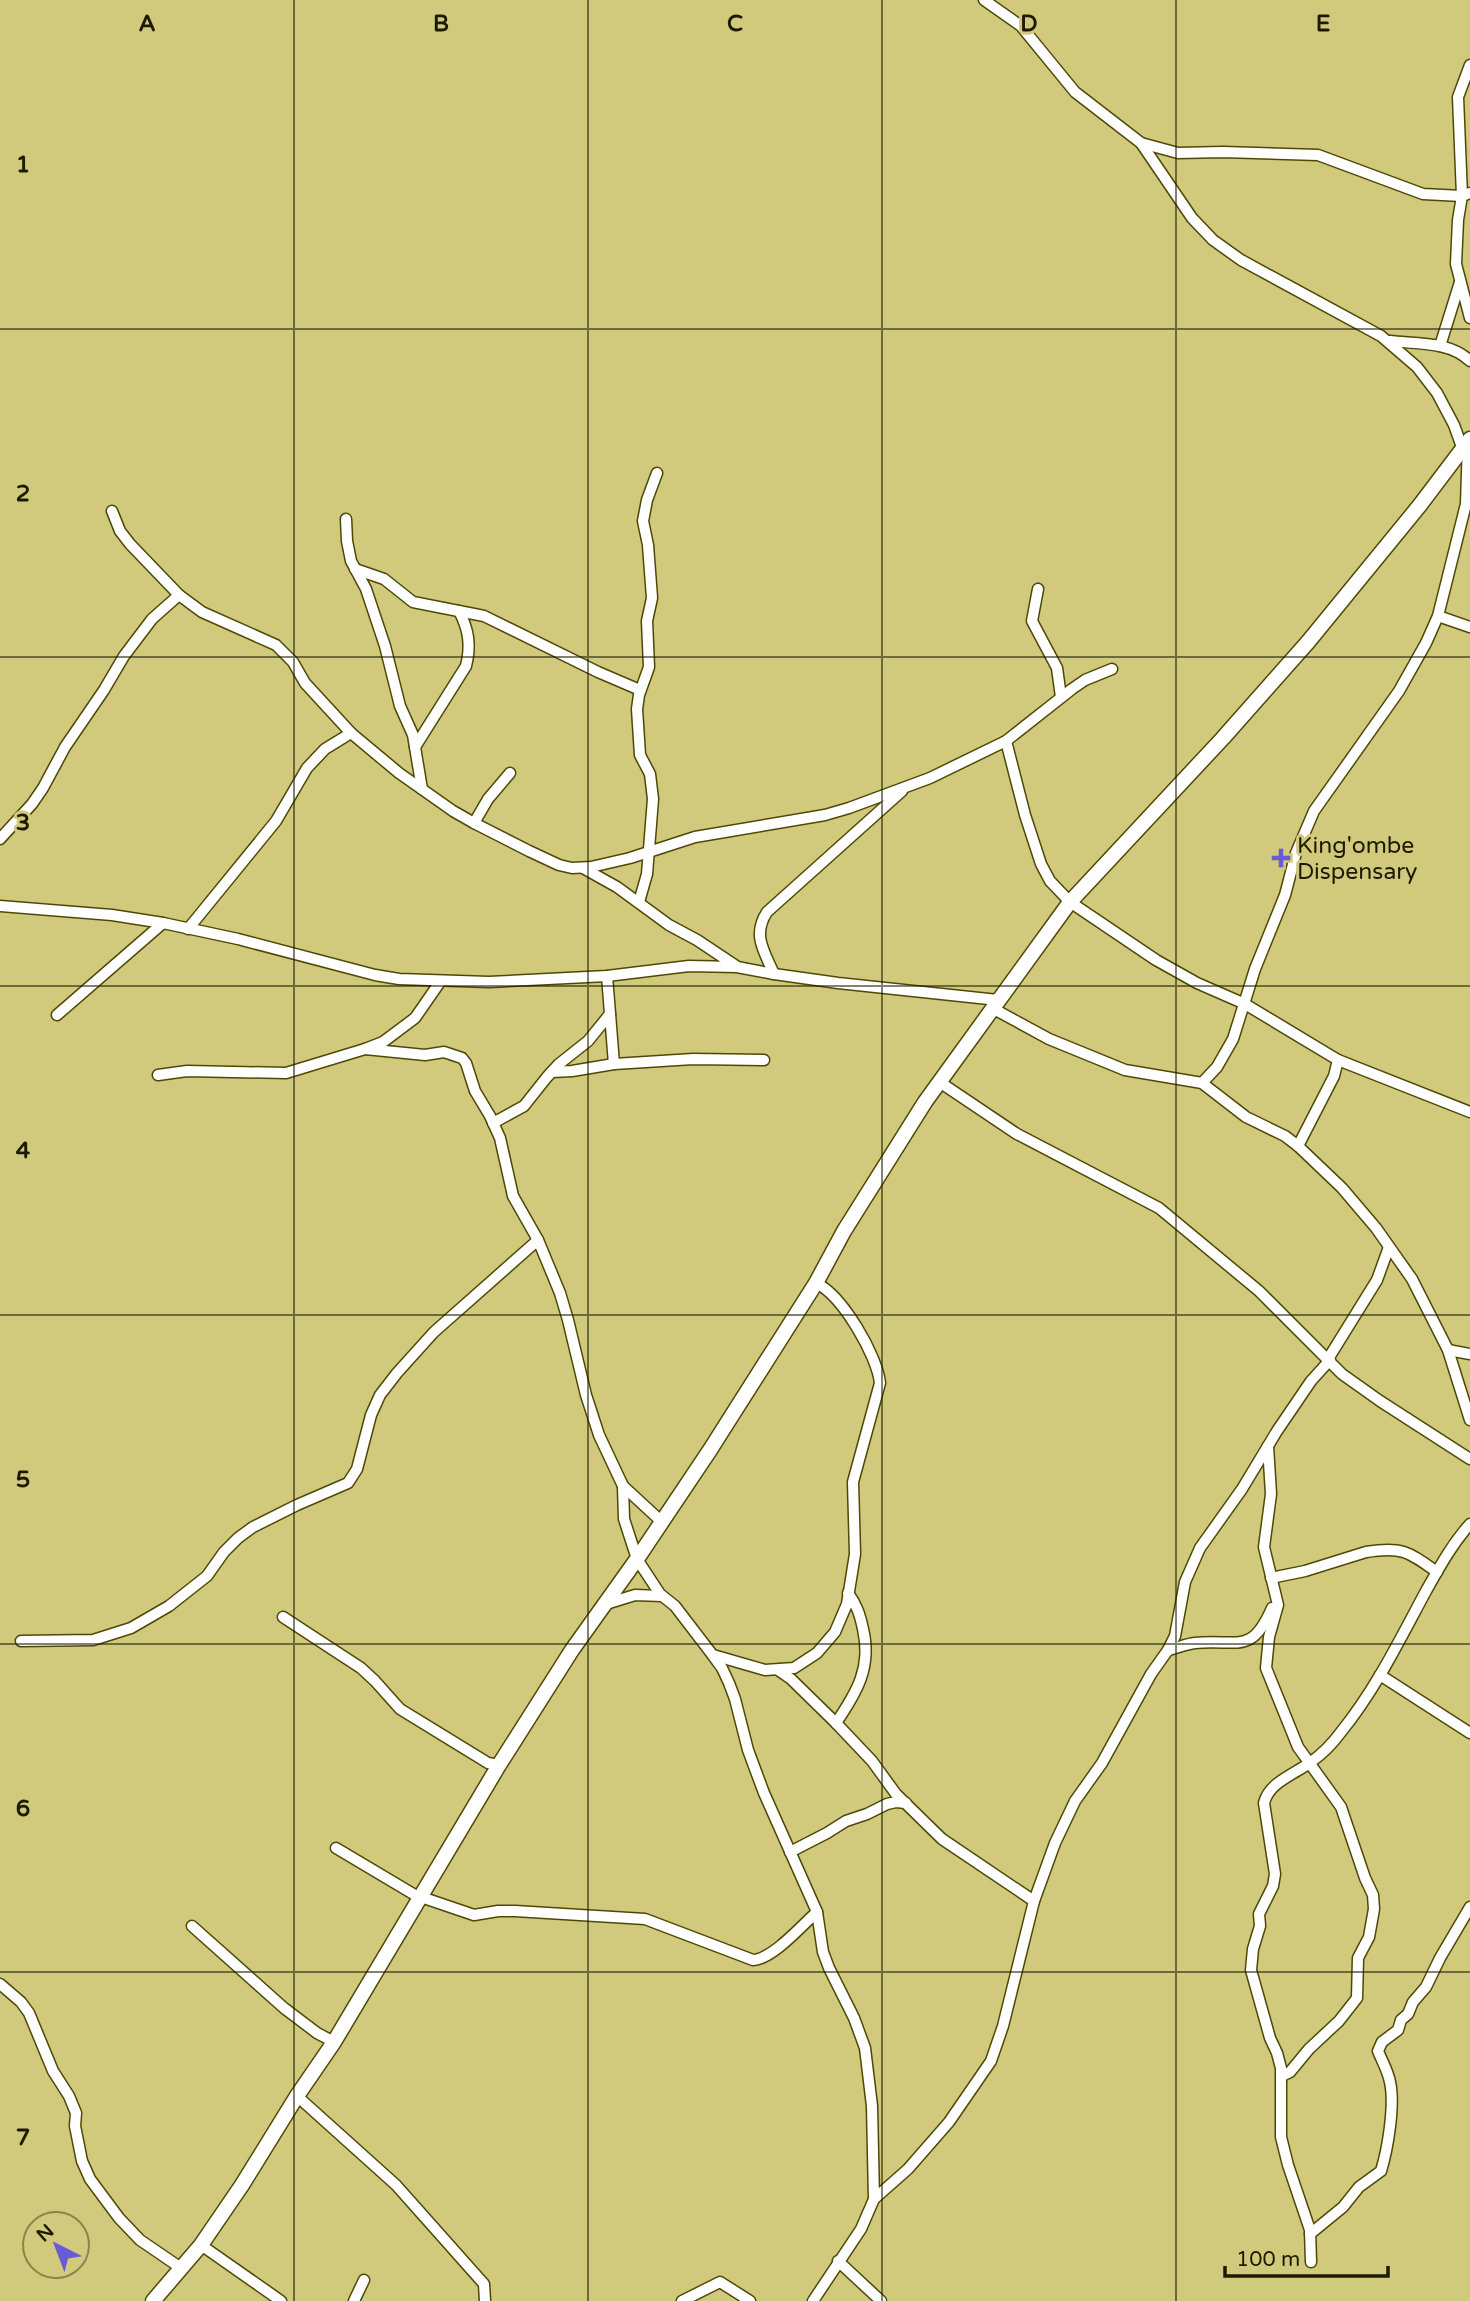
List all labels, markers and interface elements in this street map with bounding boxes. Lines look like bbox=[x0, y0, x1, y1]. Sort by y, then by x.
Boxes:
text: A bbox=[138, 10, 156, 38]
text: B bbox=[433, 10, 449, 38]
text: C bbox=[727, 10, 743, 38]
text: D bbox=[1020, 10, 1038, 38]
text: E bbox=[1316, 10, 1330, 38]
text: 1 bbox=[16, 151, 30, 179]
text: 2 bbox=[16, 480, 30, 508]
text: 3 bbox=[16, 809, 30, 837]
place label: King'ombe Dispensary bbox=[1297, 832, 1417, 886]
marker: King'ombe Dispensary bbox=[1271, 848, 1291, 868]
text: 4 bbox=[16, 1137, 31, 1165]
text: 5 bbox=[16, 1466, 30, 1494]
text: 6 bbox=[16, 1795, 30, 1823]
text: 7 bbox=[16, 2124, 30, 2152]
north arrow bbox=[21, 2210, 91, 2280]
text: N bbox=[32, 2220, 58, 2246]
scale bar bbox=[1225, 2234, 1388, 2278]
text: 100 m bbox=[1236, 2247, 1300, 2272]

